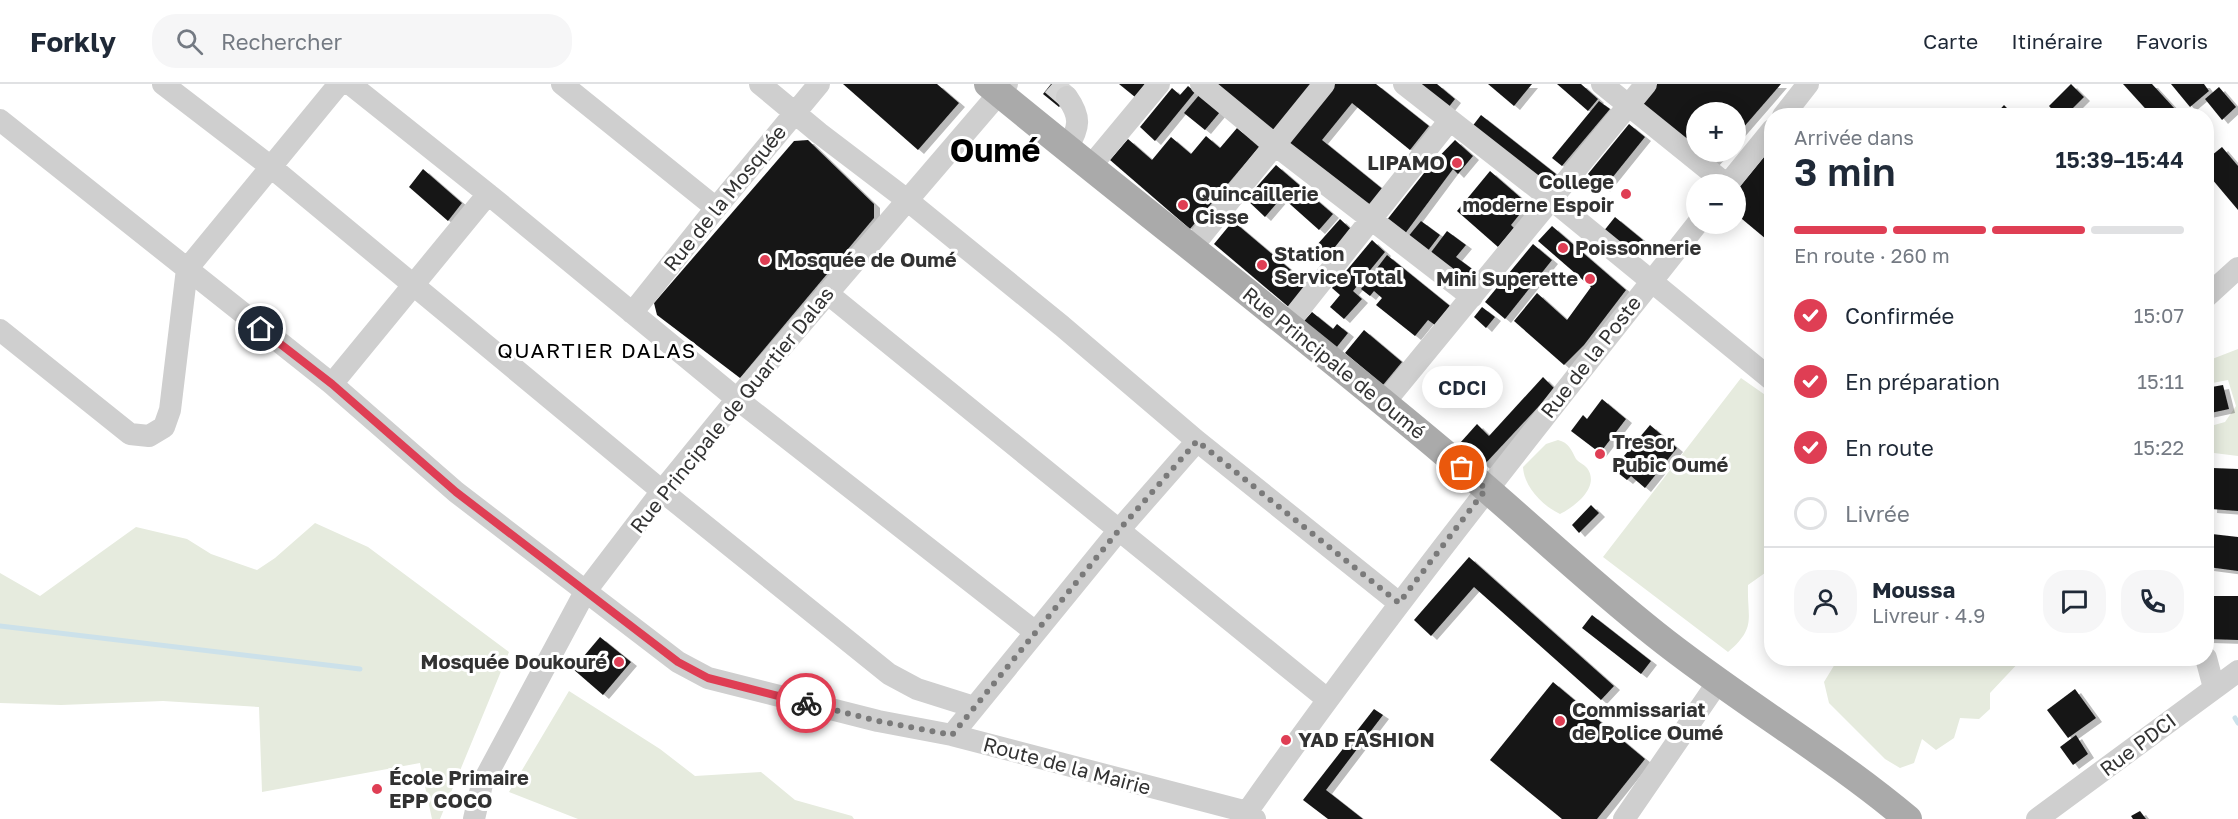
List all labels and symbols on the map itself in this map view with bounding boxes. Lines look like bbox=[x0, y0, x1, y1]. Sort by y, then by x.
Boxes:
street label: Rue de la Mosquée bbox=[658, 120, 790, 275]
district label: Oumé bbox=[950, 131, 1040, 169]
place label: LIPAMO bbox=[1367, 150, 1445, 174]
marker: LIPAMO bbox=[1450, 156, 1464, 170]
place label: College moderne Espoir bbox=[1462, 169, 1614, 216]
place label: Quincaillerie Cisse bbox=[1195, 181, 1319, 228]
marker: College moderne Espoir bbox=[1619, 187, 1633, 201]
marker: Quincaillerie Cisse bbox=[1176, 198, 1190, 212]
place label: Poissonnerie bbox=[1575, 235, 1701, 259]
place label: Station Service Total bbox=[1274, 241, 1403, 288]
marker: Poissonnerie bbox=[1556, 241, 1570, 255]
place label: Mosquée de Oumé bbox=[777, 247, 957, 271]
marker: Mosquée de Oumé bbox=[758, 253, 772, 267]
marker: Station Service Total bbox=[1255, 258, 1269, 272]
place label: Mini Superette bbox=[1436, 266, 1578, 290]
marker: Mini Superette bbox=[1583, 272, 1597, 286]
street label: Rue Principale de Quartier Dalas bbox=[624, 281, 838, 537]
street label: Rue Principale de Oumé bbox=[1238, 281, 1431, 443]
street label: Rue de la Poste bbox=[1535, 290, 1645, 422]
pin bbox=[235, 303, 286, 354]
district label: QUARTIER DALAS bbox=[497, 337, 697, 363]
callout: CDCI bbox=[1422, 366, 1502, 408]
place label: Tresor Pubic Oumé bbox=[1612, 429, 1728, 476]
pin bbox=[1436, 442, 1487, 493]
marker: Tresor Pubic Oumé bbox=[1593, 447, 1607, 461]
place label: Mosquée Doukouré bbox=[421, 649, 607, 673]
marker: Mosquée Doukouré bbox=[612, 655, 626, 669]
courier bbox=[776, 673, 836, 733]
place label: Commissariat de Police Oumé bbox=[1572, 697, 1724, 744]
street label: Rue PDCI bbox=[2095, 708, 2180, 781]
marker: Commissariat de Police Oumé bbox=[1553, 714, 1567, 728]
place label: YAD FASHION bbox=[1298, 727, 1435, 751]
street label: Route de la Mairie bbox=[981, 731, 1154, 799]
marker: YAD FASHION bbox=[1279, 733, 1293, 747]
place label: École Primaire EPP COCO bbox=[389, 765, 529, 812]
marker: École Primaire EPP COCO bbox=[370, 782, 384, 796]

